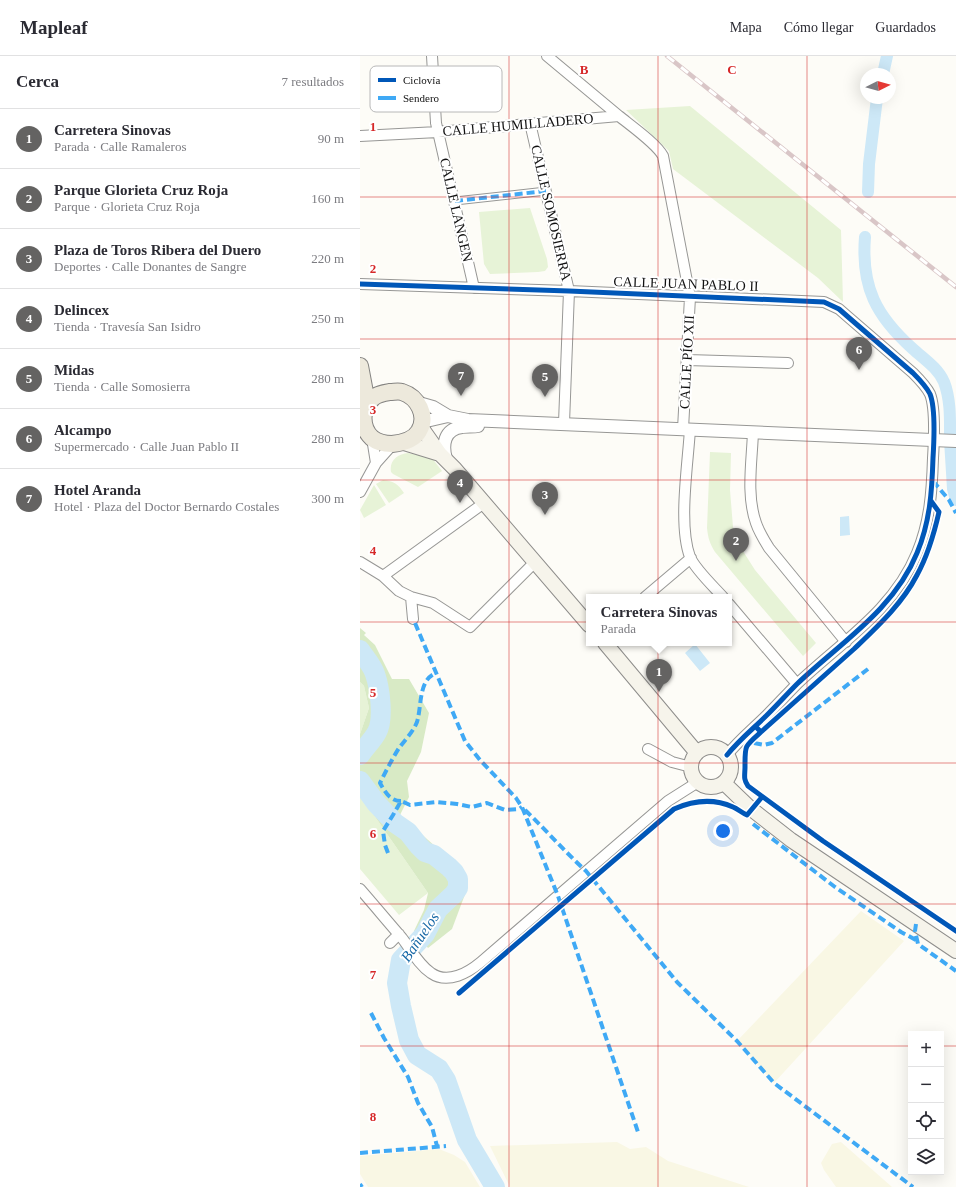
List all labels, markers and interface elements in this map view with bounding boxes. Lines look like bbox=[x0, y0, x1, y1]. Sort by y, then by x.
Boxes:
text: Mapleaf bbox=[20, 17, 88, 38]
text: Mapa bbox=[730, 20, 762, 35]
text: Cómo llegar bbox=[784, 20, 853, 35]
text: Guardados bbox=[875, 20, 936, 35]
text: B bbox=[580, 62, 589, 77]
text: C bbox=[727, 62, 737, 77]
legend bbox=[370, 66, 502, 112]
north arrow bbox=[860, 68, 896, 104]
text: Cerca bbox=[16, 72, 59, 91]
text: 7 resultados bbox=[282, 74, 344, 89]
text: Ciclovía bbox=[403, 74, 440, 86]
text: Sendero bbox=[403, 92, 440, 104]
street label: CALLE HUMILLADERO bbox=[442, 111, 594, 139]
text: 1 bbox=[370, 119, 376, 134]
text: Carretera Sinovas bbox=[54, 122, 171, 138]
text: 1 bbox=[26, 131, 32, 146]
text: 90 m bbox=[318, 131, 344, 146]
text: Parada · Calle Ramaleros bbox=[54, 139, 186, 154]
street label: CALLE SOMOSIERRA bbox=[528, 144, 574, 283]
street label: CALLE LANGEN bbox=[437, 157, 475, 263]
text: Parque Glorieta Cruz Roja bbox=[54, 182, 228, 198]
text: 2 bbox=[26, 191, 32, 206]
text: 160 m bbox=[311, 191, 344, 206]
text: Parque · Glorieta Cruz Roja bbox=[54, 199, 200, 214]
text: Plaza de Toros Ribera del Duero bbox=[54, 242, 261, 258]
text: 3 bbox=[26, 251, 32, 266]
text: 220 m bbox=[311, 251, 344, 266]
text: Deportes · Calle Donantes de Sangre bbox=[54, 259, 246, 274]
text: 2 bbox=[370, 261, 376, 276]
street label: CALLE JUAN PABLO II bbox=[613, 274, 759, 294]
text: Delincex bbox=[54, 302, 109, 318]
text: 4 bbox=[26, 311, 32, 326]
text: 250 m bbox=[311, 311, 344, 326]
street label: CALLE PÍO XII bbox=[676, 314, 697, 409]
text: Tienda · Travesía San Isidro bbox=[54, 319, 201, 334]
pin: 6 bbox=[846, 337, 872, 370]
text: Midas bbox=[54, 362, 94, 378]
pin: 7 bbox=[448, 363, 474, 396]
pin: 5 bbox=[532, 364, 558, 397]
text: 5 bbox=[26, 371, 32, 386]
text: 280 m bbox=[311, 371, 344, 386]
text: Tienda · Calle Somosierra bbox=[54, 379, 190, 394]
text: 3 bbox=[370, 402, 377, 417]
text: Alcampo bbox=[54, 422, 112, 438]
text: 6 bbox=[26, 431, 32, 446]
text: 280 m bbox=[311, 431, 344, 446]
text: Supermercado · Calle Juan Pablo II bbox=[54, 439, 239, 454]
pin: 4 bbox=[447, 470, 473, 503]
text: Hotel Aranda bbox=[54, 482, 141, 498]
pin: 3 bbox=[532, 482, 558, 515]
text: 7 bbox=[26, 491, 32, 506]
text: 300 m bbox=[311, 491, 344, 506]
text: Hotel · Plaza del Doctor Bernardo Costales bbox=[54, 499, 279, 514]
pin: 2 bbox=[723, 528, 749, 561]
text: 4 bbox=[370, 543, 377, 558]
popup bbox=[586, 594, 732, 646]
text: Carretera Sinovas bbox=[601, 604, 717, 620]
text: Parada bbox=[601, 621, 636, 636]
pin: 1 bbox=[646, 659, 672, 692]
text: 5 bbox=[370, 685, 377, 700]
your location bbox=[713, 821, 733, 841]
text: 6 bbox=[370, 826, 377, 841]
water label: Bañuelos bbox=[398, 909, 442, 965]
text: 7 bbox=[370, 967, 377, 982]
map controls bbox=[908, 1031, 944, 1175]
button: + bbox=[908, 1031, 944, 1067]
button: − bbox=[908, 1067, 944, 1103]
button: locate bbox=[908, 1103, 944, 1139]
text: 8 bbox=[370, 1109, 377, 1124]
button: layers bbox=[908, 1139, 944, 1175]

